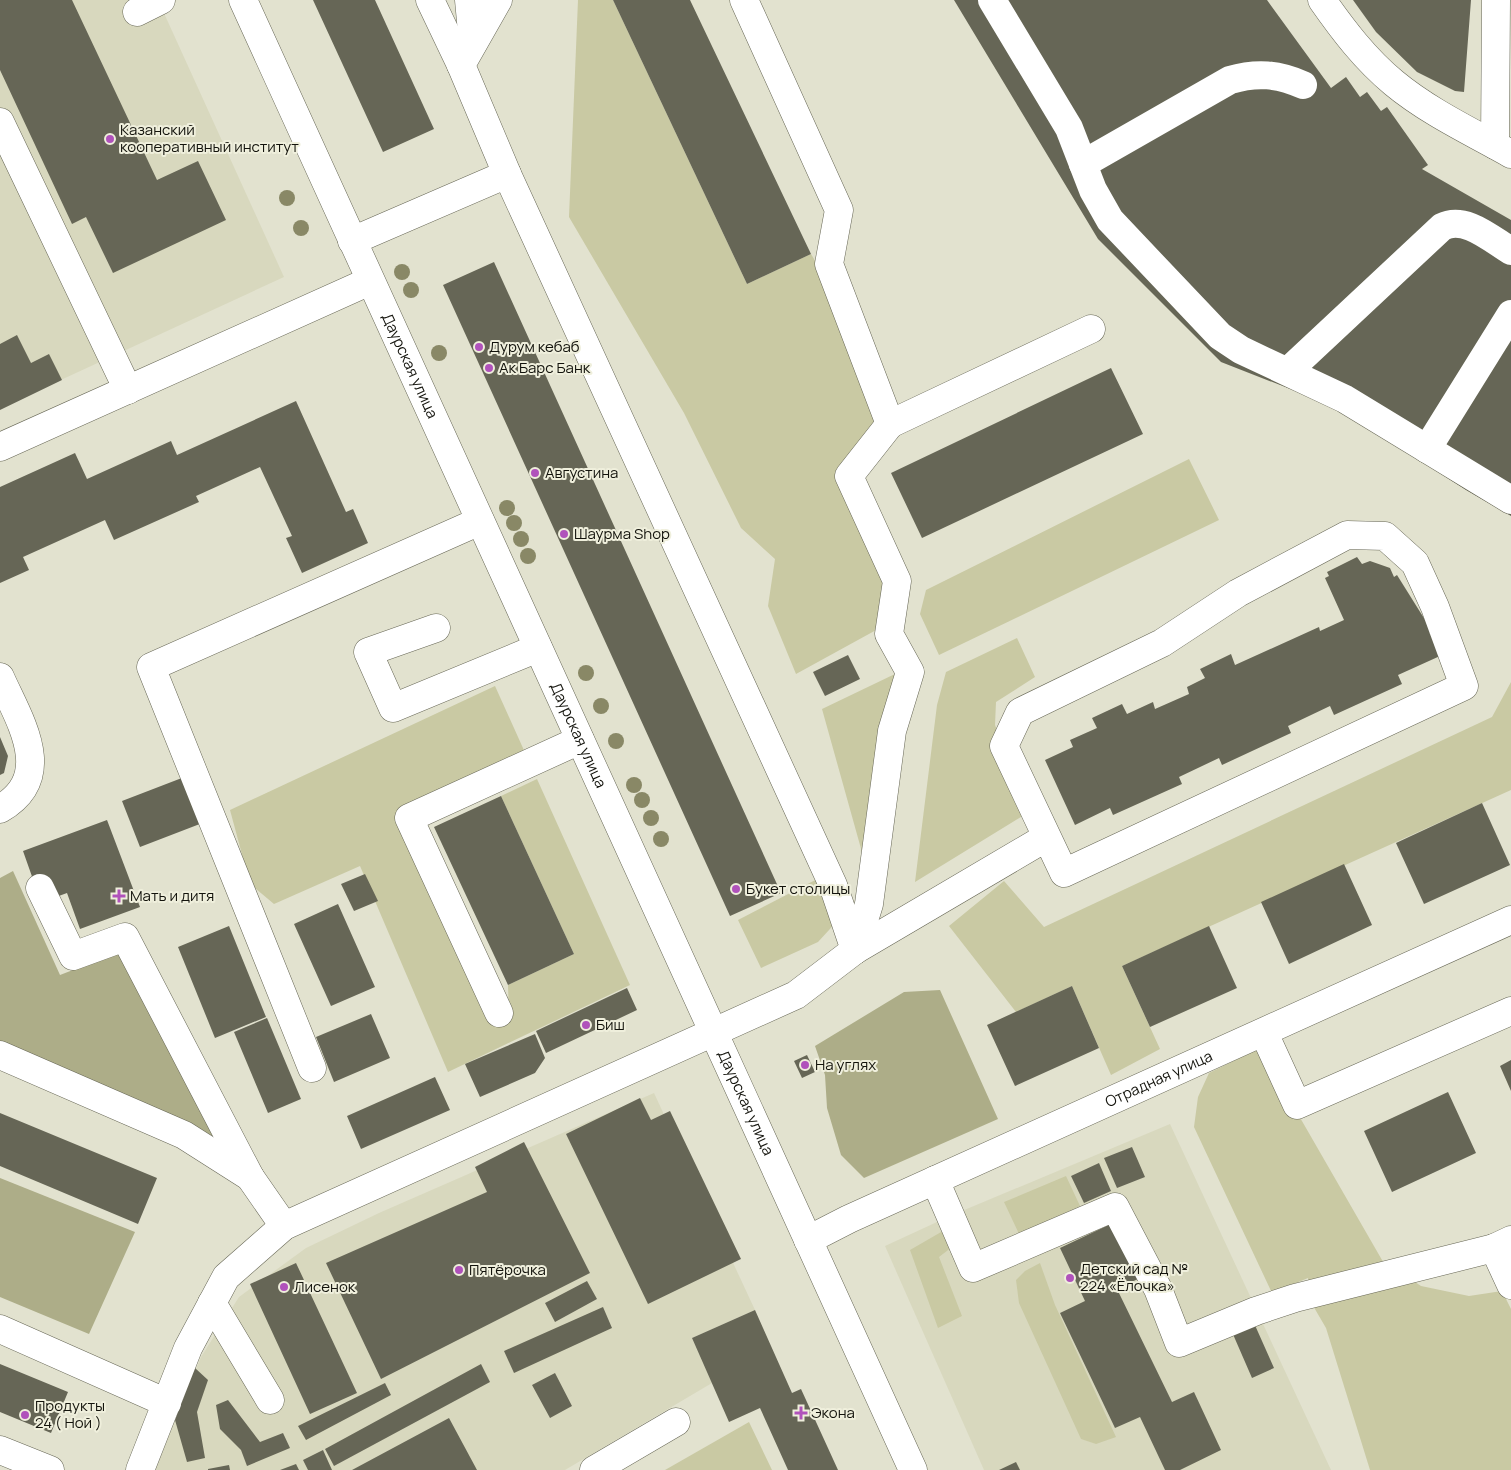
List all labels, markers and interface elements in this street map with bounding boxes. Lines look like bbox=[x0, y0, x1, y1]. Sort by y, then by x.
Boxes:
place label: Казанский кооперативный институт bbox=[120, 119, 299, 157]
marker: Казанский кооперативный институт bbox=[104, 133, 116, 145]
street label: Даурская улица bbox=[377, 310, 443, 422]
place label: Дурум кебаб bbox=[489, 336, 580, 357]
marker: Дурум кебаб bbox=[473, 341, 485, 353]
place label: Ак Барс Банк bbox=[499, 357, 591, 378]
marker: Ак Барс Банк bbox=[483, 362, 495, 374]
place label: Августина bbox=[545, 462, 618, 483]
marker: Августина bbox=[529, 467, 541, 479]
place label: Шаурма Shop bbox=[574, 523, 670, 544]
marker: Шаурма Shop bbox=[558, 528, 570, 540]
street label: Даурская улица bbox=[545, 679, 612, 791]
place label: Букет столицы bbox=[746, 878, 850, 899]
marker: Букет столицы bbox=[730, 883, 742, 895]
place label: Мать и дитя bbox=[130, 885, 214, 906]
marker: Мать и дитя bbox=[112, 889, 126, 903]
place label: Биш bbox=[596, 1014, 625, 1035]
marker: Биш bbox=[580, 1019, 592, 1031]
street label: Отрадная улица bbox=[1102, 1045, 1216, 1112]
street label: Даурская улица bbox=[713, 1047, 779, 1159]
place label: На углях bbox=[815, 1054, 876, 1075]
marker: На углях bbox=[799, 1059, 811, 1071]
place label: Детский сад № 224 «Ёлочка» bbox=[1080, 1258, 1188, 1296]
place label: Пятёрочка bbox=[469, 1259, 546, 1280]
marker: Пятёрочка bbox=[453, 1264, 465, 1276]
marker: Детский сад № 224 «Ёлочка» bbox=[1064, 1272, 1076, 1284]
place label: Лисенок bbox=[294, 1276, 356, 1297]
marker: Лисенок bbox=[278, 1281, 290, 1293]
place label: Продукты 24 ( Ной ) bbox=[35, 1395, 105, 1433]
place label: Экона bbox=[811, 1402, 855, 1423]
marker: Экона bbox=[795, 1407, 807, 1419]
marker: Продукты 24 ( Ной ) bbox=[19, 1409, 31, 1421]

